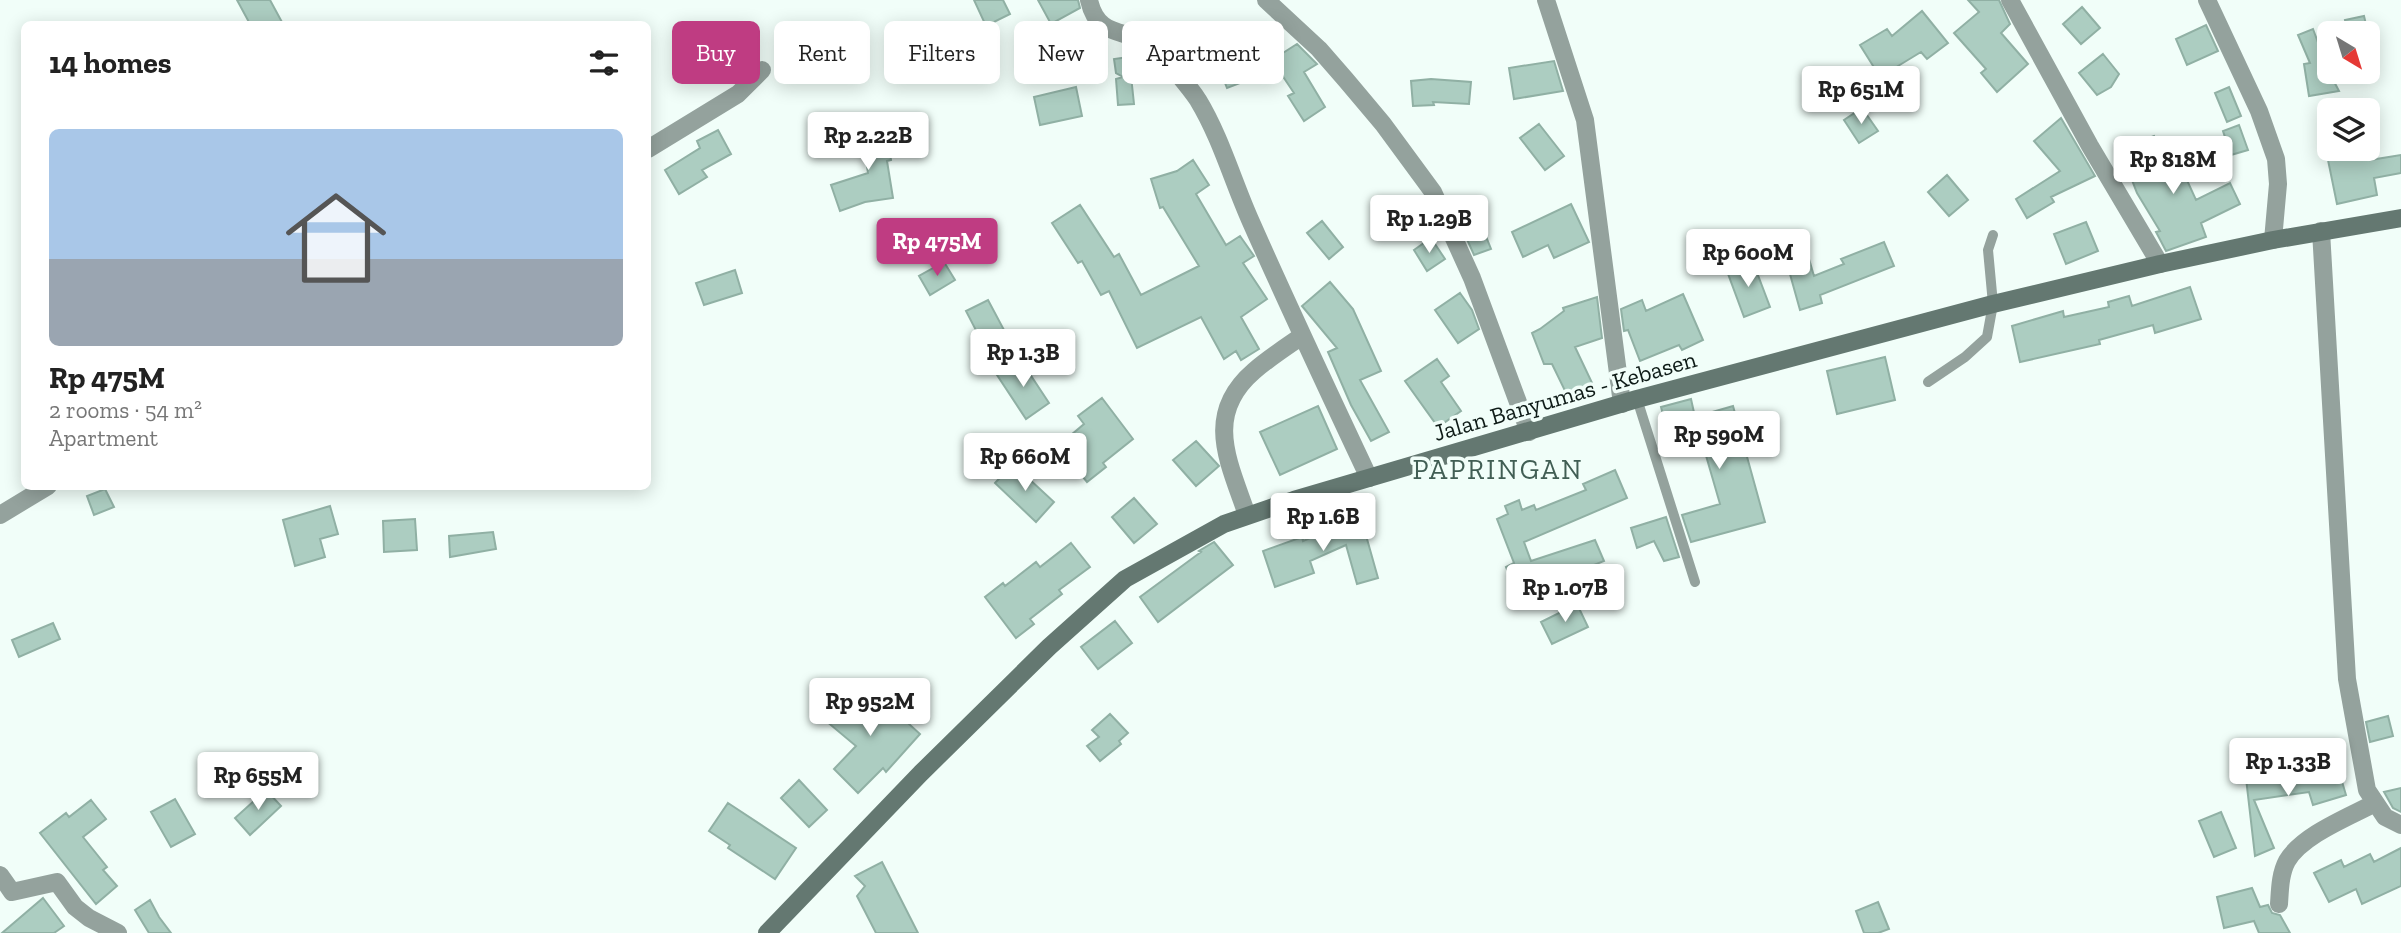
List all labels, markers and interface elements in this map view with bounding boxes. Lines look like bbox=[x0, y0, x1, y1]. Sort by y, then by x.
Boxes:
chip: Buy bbox=[672, 21, 760, 84]
chip: Rent bbox=[774, 21, 870, 84]
chip: Filters bbox=[884, 21, 1000, 84]
chip: New bbox=[1014, 21, 1108, 84]
chip: Apartment bbox=[1122, 21, 1284, 84]
north arrow bbox=[2317, 21, 2380, 84]
map controls bbox=[2317, 21, 2380, 161]
icon: filters bbox=[585, 44, 623, 82]
text: 14 homes bbox=[49, 45, 172, 81]
pin: Rp 651M bbox=[1796, 66, 1926, 126]
text: Rp 651M bbox=[1818, 75, 1904, 103]
button: layers bbox=[2317, 98, 2380, 161]
pin: Rp 2.22B bbox=[796, 113, 940, 172]
text: Rp 2.22B bbox=[824, 121, 912, 149]
pin: Rp 818M bbox=[2108, 136, 2238, 196]
text: Rp 818M bbox=[2130, 145, 2216, 173]
icon: home bbox=[273, 175, 399, 301]
pin: Rp 1.29B bbox=[1357, 196, 1501, 255]
text: Rp 1.29B bbox=[1386, 204, 1472, 232]
pin: Rp 475M bbox=[872, 218, 1002, 278]
text: Rp 475M bbox=[893, 227, 981, 255]
pin: Rp 600M bbox=[1683, 230, 1813, 289]
text: Rp 600M bbox=[1702, 238, 1794, 266]
pin: Rp 1.3B bbox=[958, 330, 1088, 389]
text: Rp 1.3B bbox=[986, 338, 1060, 366]
street label: Jalan Banyumas - Kebasen bbox=[1430, 344, 1700, 447]
text: Rp 475M bbox=[49, 360, 165, 396]
text: 2 rooms · 54 m² bbox=[49, 396, 202, 424]
pin: Rp 590M bbox=[1654, 412, 1784, 471]
text: Rp 590M bbox=[1674, 420, 1764, 448]
text: Apartment bbox=[49, 424, 158, 452]
pin: Rp 660M bbox=[960, 434, 1090, 493]
text: Rp 660M bbox=[980, 442, 1070, 470]
district label: PAPRINGAN bbox=[1412, 453, 1584, 486]
pin: Rp 1.6B bbox=[1258, 494, 1388, 553]
text: Rp 1.6B bbox=[1287, 502, 1359, 530]
pin: Rp 1.07B bbox=[1493, 564, 1637, 624]
text: Rp 1.07B bbox=[1522, 573, 1608, 601]
pin: Rp 952M bbox=[805, 678, 935, 738]
text: Rp 952M bbox=[825, 687, 915, 715]
pin: Rp 1.33B bbox=[2216, 738, 2360, 798]
text: Rp 1.33B bbox=[2245, 747, 2331, 775]
pin: Rp 655M bbox=[193, 752, 323, 812]
text: Rp 655M bbox=[213, 761, 303, 789]

